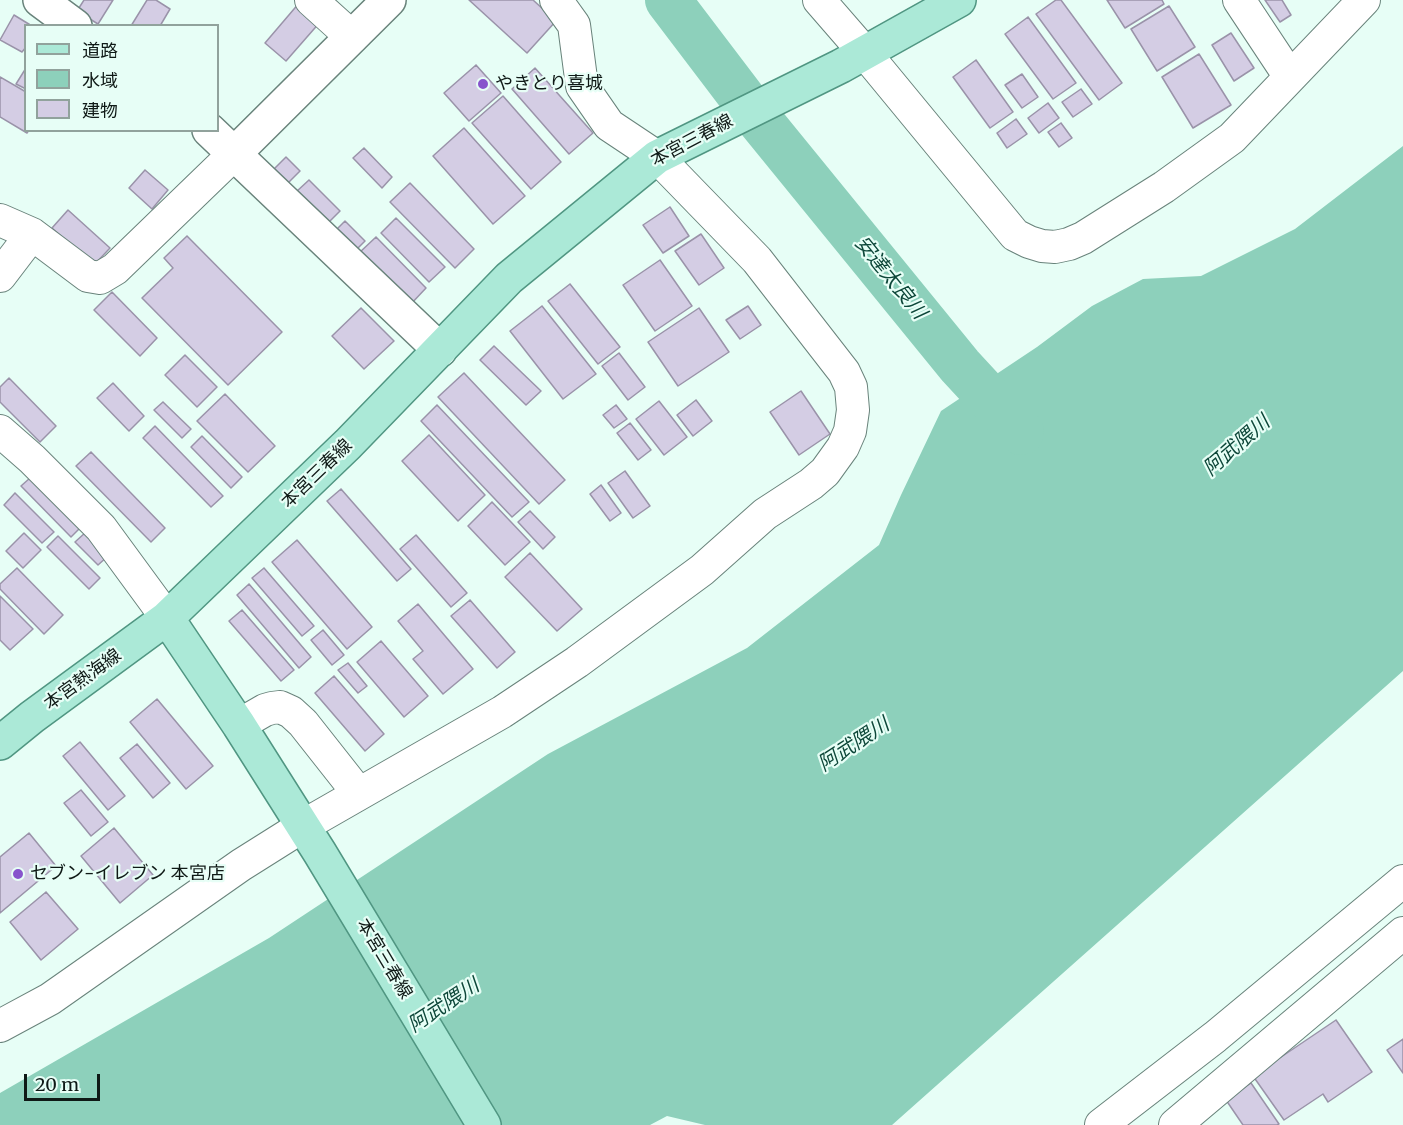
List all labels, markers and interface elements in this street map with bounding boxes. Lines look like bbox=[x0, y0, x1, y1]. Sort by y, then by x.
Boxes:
legend bbox=[24, 24, 219, 132]
text: 道路 bbox=[82, 39, 118, 62]
text: 水域 bbox=[82, 69, 118, 92]
place label: やきとり喜城 bbox=[495, 73, 603, 95]
marker: やきとり喜城 bbox=[476, 77, 490, 91]
text: 建物 bbox=[82, 99, 118, 122]
street label: 本宮三春線 bbox=[647, 110, 737, 172]
water label: 安達太良川 bbox=[849, 232, 931, 324]
water label: 阿武隈川 bbox=[1199, 411, 1275, 481]
street label: 本宮三春線 bbox=[277, 435, 357, 513]
street label: 本宮熱海線 bbox=[40, 645, 126, 715]
water label: 阿武隈川 bbox=[814, 713, 894, 777]
place label: セブン‐イレブン 本宮店 bbox=[30, 863, 225, 885]
marker: セブン‐イレブン 本宮店 bbox=[11, 867, 25, 881]
street label: 本宮三春線 bbox=[352, 915, 416, 1003]
water label: 阿武隈川 bbox=[404, 974, 484, 1038]
scale bar bbox=[27, 1062, 104, 1100]
text: 20 m bbox=[35, 1073, 79, 1096]

